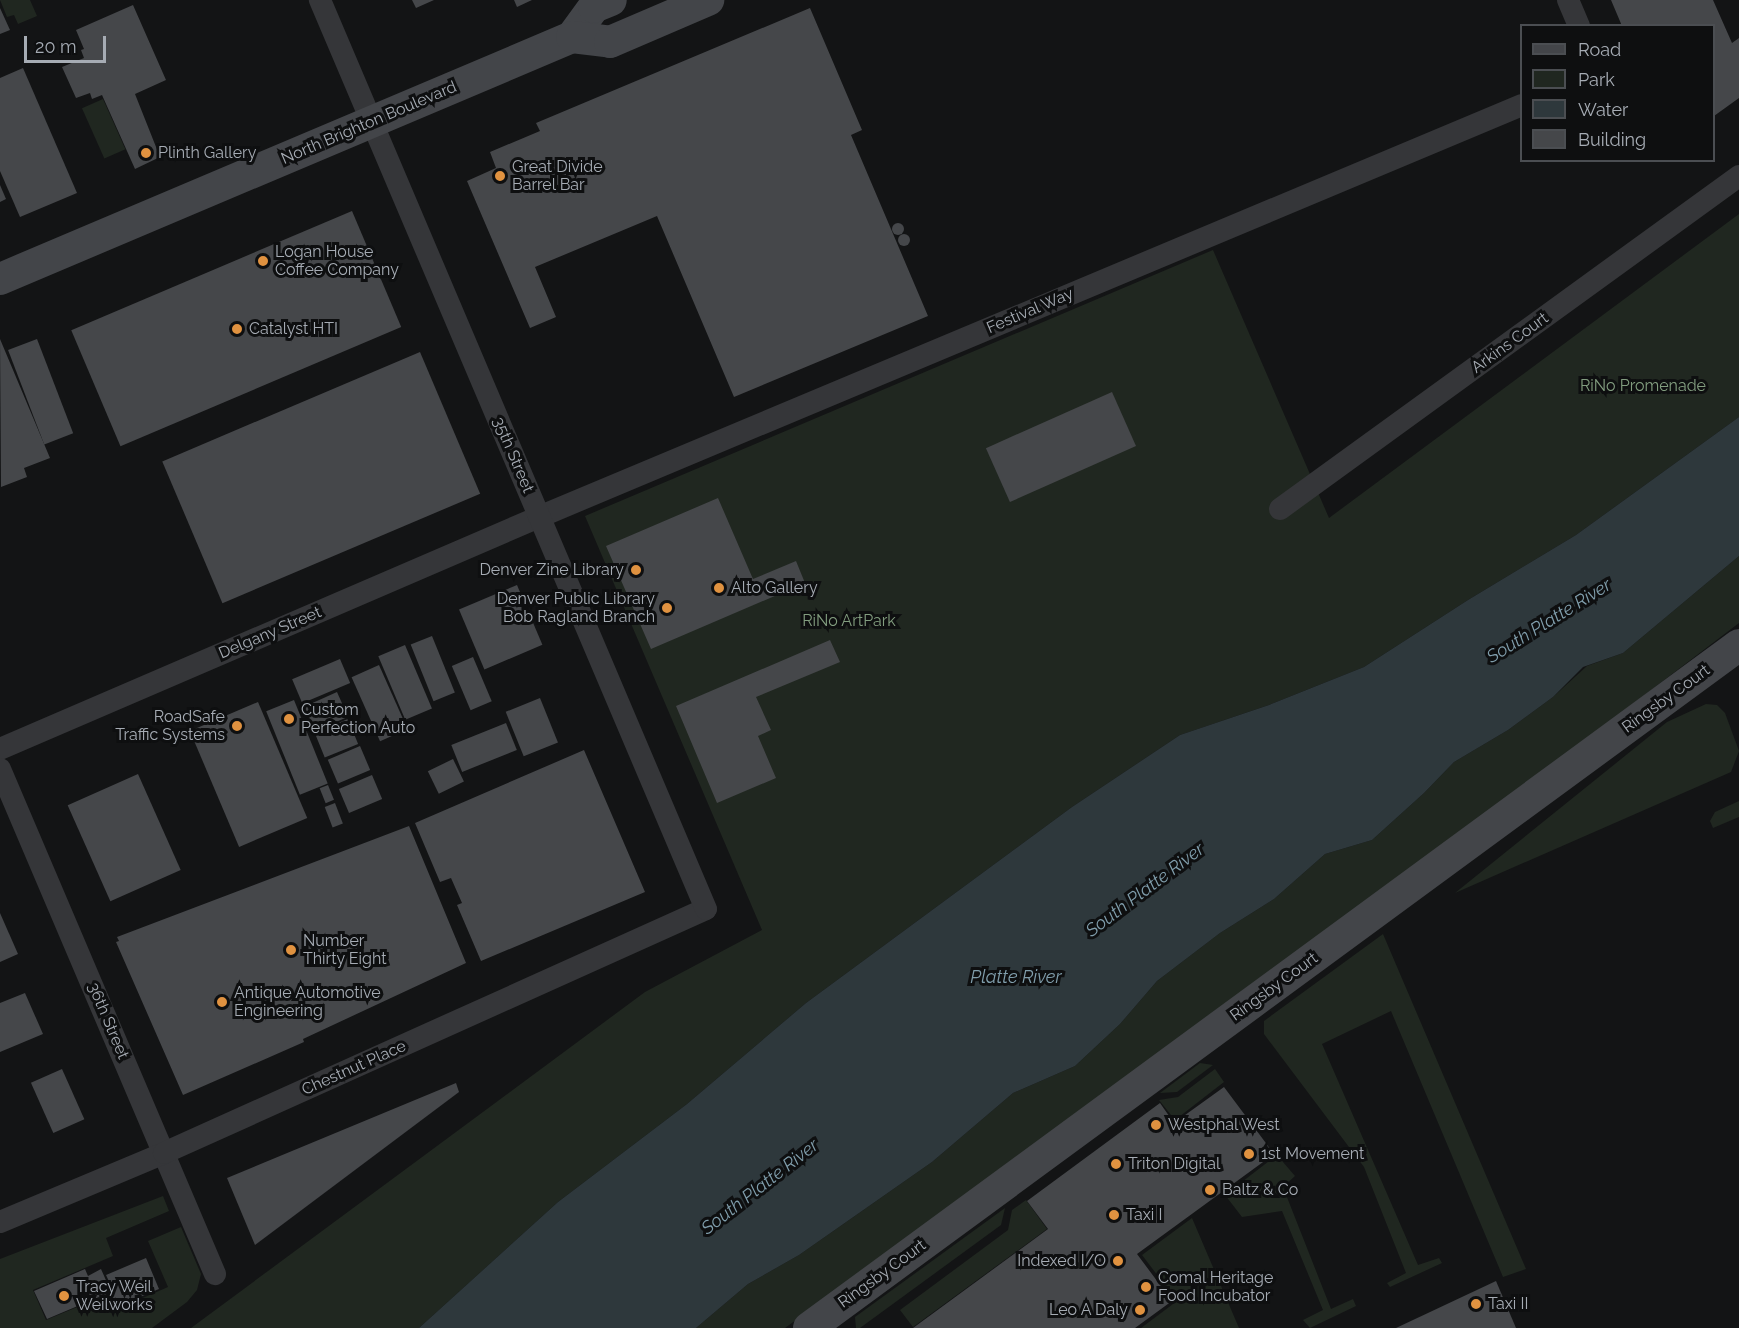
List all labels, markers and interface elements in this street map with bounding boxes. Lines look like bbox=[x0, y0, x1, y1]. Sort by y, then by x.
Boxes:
scale bar bbox=[27, 24, 110, 62]
legend bbox=[1520, 24, 1715, 162]
text: 20 m bbox=[35, 36, 77, 57]
text: Road bbox=[1578, 39, 1621, 60]
text: Park bbox=[1578, 69, 1615, 90]
street label: North Brighton Boulevard bbox=[278, 77, 460, 169]
text: Water bbox=[1578, 99, 1628, 120]
text: Building bbox=[1578, 129, 1646, 150]
place label: Plinth Gallery bbox=[158, 143, 256, 163]
marker: Plinth Gallery bbox=[139, 146, 153, 160]
place label: Great Divide Barrel Bar bbox=[512, 157, 603, 195]
marker: Great Divide Barrel Bar bbox=[493, 169, 507, 183]
place label: Logan House Coffee Company bbox=[275, 242, 399, 280]
marker: Logan House Coffee Company bbox=[256, 254, 270, 268]
street label: Festival Way bbox=[983, 284, 1077, 338]
street label: Arkins Court bbox=[1468, 309, 1552, 377]
place label: Catalyst HTI bbox=[249, 319, 338, 339]
marker: Catalyst HTI bbox=[230, 322, 244, 336]
park label: RiNo Promenade bbox=[1580, 376, 1706, 396]
street label: 35th Street bbox=[488, 414, 538, 496]
place label: Denver Zine Library bbox=[479, 560, 624, 580]
marker: Denver Zine Library bbox=[629, 563, 643, 577]
water label: South Platte River bbox=[1483, 574, 1615, 668]
place label: Alto Gallery bbox=[731, 578, 818, 598]
marker: Alto Gallery bbox=[712, 581, 726, 595]
place label: Denver Public Library Bob Ragland Branch bbox=[496, 589, 655, 627]
marker: Denver Public Library Bob Ragland Branch bbox=[660, 601, 674, 615]
street label: Delgany Street bbox=[216, 603, 324, 663]
park label: RiNo ArtPark bbox=[802, 611, 896, 631]
street label: Ringsby Court bbox=[1618, 661, 1714, 737]
place label: Custom Perfection Auto bbox=[301, 700, 416, 738]
place label: RoadSafe Traffic Systems bbox=[115, 707, 225, 745]
marker: Custom Perfection Auto bbox=[282, 712, 296, 726]
marker: RoadSafe Traffic Systems bbox=[230, 719, 244, 733]
water label: South Platte River bbox=[1082, 838, 1208, 942]
place label: Number Thirty Eight bbox=[303, 931, 387, 969]
marker: Number Thirty Eight bbox=[284, 943, 298, 957]
street label: Ringsby Court bbox=[1226, 949, 1322, 1025]
water label: Platte River bbox=[970, 966, 1062, 988]
street label: 36th Street bbox=[83, 980, 133, 1062]
place label: Antique Automotive Engineering bbox=[234, 983, 381, 1021]
marker: Antique Automotive Engineering bbox=[215, 995, 229, 1009]
street label: Chestnut Place bbox=[299, 1036, 409, 1100]
place label: Westphal West bbox=[1168, 1115, 1281, 1135]
marker: Westphal West bbox=[1149, 1118, 1163, 1132]
water label: South Platte River bbox=[697, 1135, 823, 1239]
place label: 1st Movement bbox=[1261, 1144, 1364, 1164]
marker: 1st Movement bbox=[1242, 1147, 1256, 1161]
place label: Triton Digital bbox=[1128, 1154, 1220, 1174]
marker: Triton Digital bbox=[1109, 1157, 1123, 1171]
place label: Baltz & Co bbox=[1222, 1180, 1298, 1200]
marker: Baltz & Co bbox=[1203, 1183, 1217, 1197]
place label: Taxi I bbox=[1126, 1205, 1162, 1225]
marker: Taxi I bbox=[1107, 1208, 1121, 1222]
street label: Ringsby Court bbox=[834, 1236, 930, 1312]
place label: Indexed I/O bbox=[1017, 1251, 1106, 1271]
marker: Indexed I/O bbox=[1111, 1254, 1125, 1268]
place label: Comal Heritage Food Incubator bbox=[1158, 1268, 1274, 1306]
place label: Tracy Weil Weilworks bbox=[76, 1277, 153, 1315]
marker: Comal Heritage Food Incubator bbox=[1139, 1280, 1153, 1294]
marker: Tracy Weil Weilworks bbox=[57, 1289, 71, 1303]
place label: Taxi II bbox=[1488, 1294, 1528, 1314]
marker: Taxi II bbox=[1469, 1297, 1483, 1311]
place label: Leo A Daly bbox=[1048, 1300, 1128, 1320]
marker: Leo A Daly bbox=[1133, 1303, 1147, 1317]

